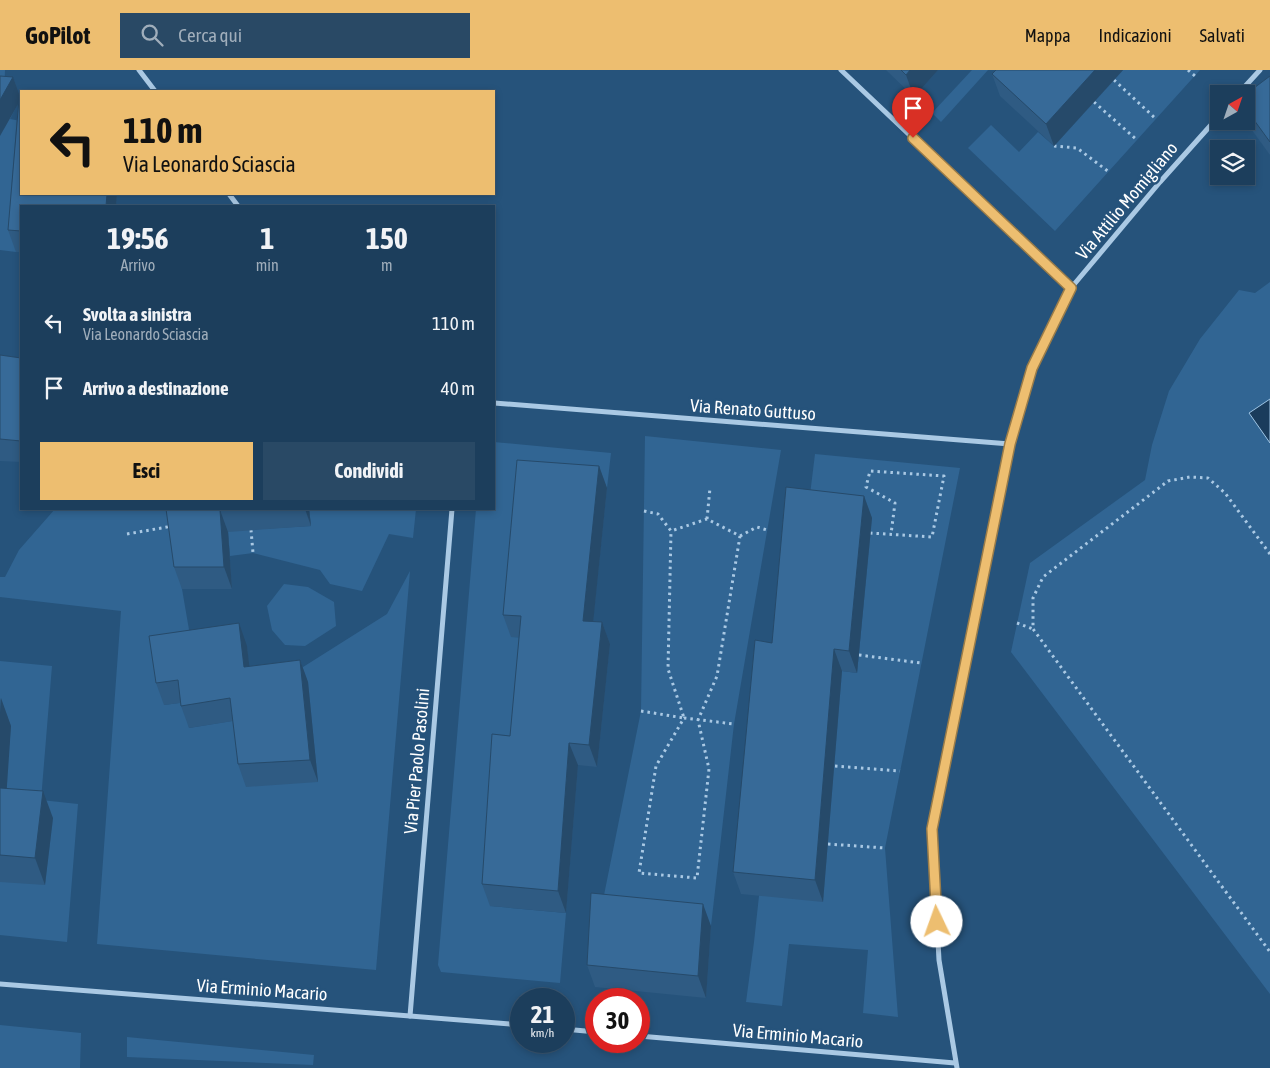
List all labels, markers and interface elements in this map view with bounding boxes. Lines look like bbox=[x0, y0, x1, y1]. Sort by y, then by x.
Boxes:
search box bbox=[120, 13, 470, 58]
icon: search bbox=[138, 21, 166, 49]
text: GoPilot bbox=[25, 22, 90, 49]
text: Cerca qui bbox=[178, 24, 242, 46]
text: Mappa bbox=[1025, 25, 1071, 46]
text: Indicazioni bbox=[1099, 25, 1172, 46]
text: Salvati bbox=[1200, 25, 1245, 46]
north arrow bbox=[1210, 85, 1255, 130]
map controls bbox=[1210, 85, 1255, 185]
pin bbox=[892, 87, 934, 138]
icon: arrive bbox=[899, 94, 927, 122]
icon: left bbox=[40, 110, 105, 175]
text: 110 m bbox=[123, 110, 202, 150]
street label: Via Attilio Momigliano bbox=[1071, 138, 1182, 264]
button: layers bbox=[1210, 140, 1255, 185]
text: Via Leonardo Sciascia bbox=[123, 151, 296, 177]
text: 19:56 bbox=[107, 221, 169, 255]
text: 1 bbox=[260, 221, 274, 255]
text: 150 bbox=[366, 221, 408, 255]
text: Arrivo bbox=[120, 256, 155, 274]
text: min bbox=[256, 256, 279, 274]
text: m bbox=[381, 256, 393, 274]
text: Svolta a sinistra bbox=[83, 303, 192, 325]
icon: left bbox=[40, 309, 68, 337]
text: 110 m bbox=[432, 312, 475, 334]
text: Via Leonardo Sciascia bbox=[83, 325, 209, 343]
icon: arrive bbox=[40, 374, 68, 402]
text: Arrivo a destinazione bbox=[83, 377, 229, 399]
text: 40 m bbox=[441, 377, 475, 399]
street label: Via Renato Guttuso bbox=[689, 395, 817, 424]
button: Esci bbox=[40, 442, 253, 500]
button: Condividi bbox=[263, 442, 475, 500]
street label: Via Pier Paolo Pasolini bbox=[400, 687, 433, 835]
position arrow bbox=[910, 895, 962, 947]
street label: Via Erminio Macario bbox=[196, 974, 328, 1005]
speed limit sign: 30 bbox=[585, 988, 650, 1053]
text: 21 bbox=[531, 1000, 554, 1028]
street label: Via Erminio Macario bbox=[732, 1019, 864, 1052]
text: km/h bbox=[531, 1026, 554, 1040]

